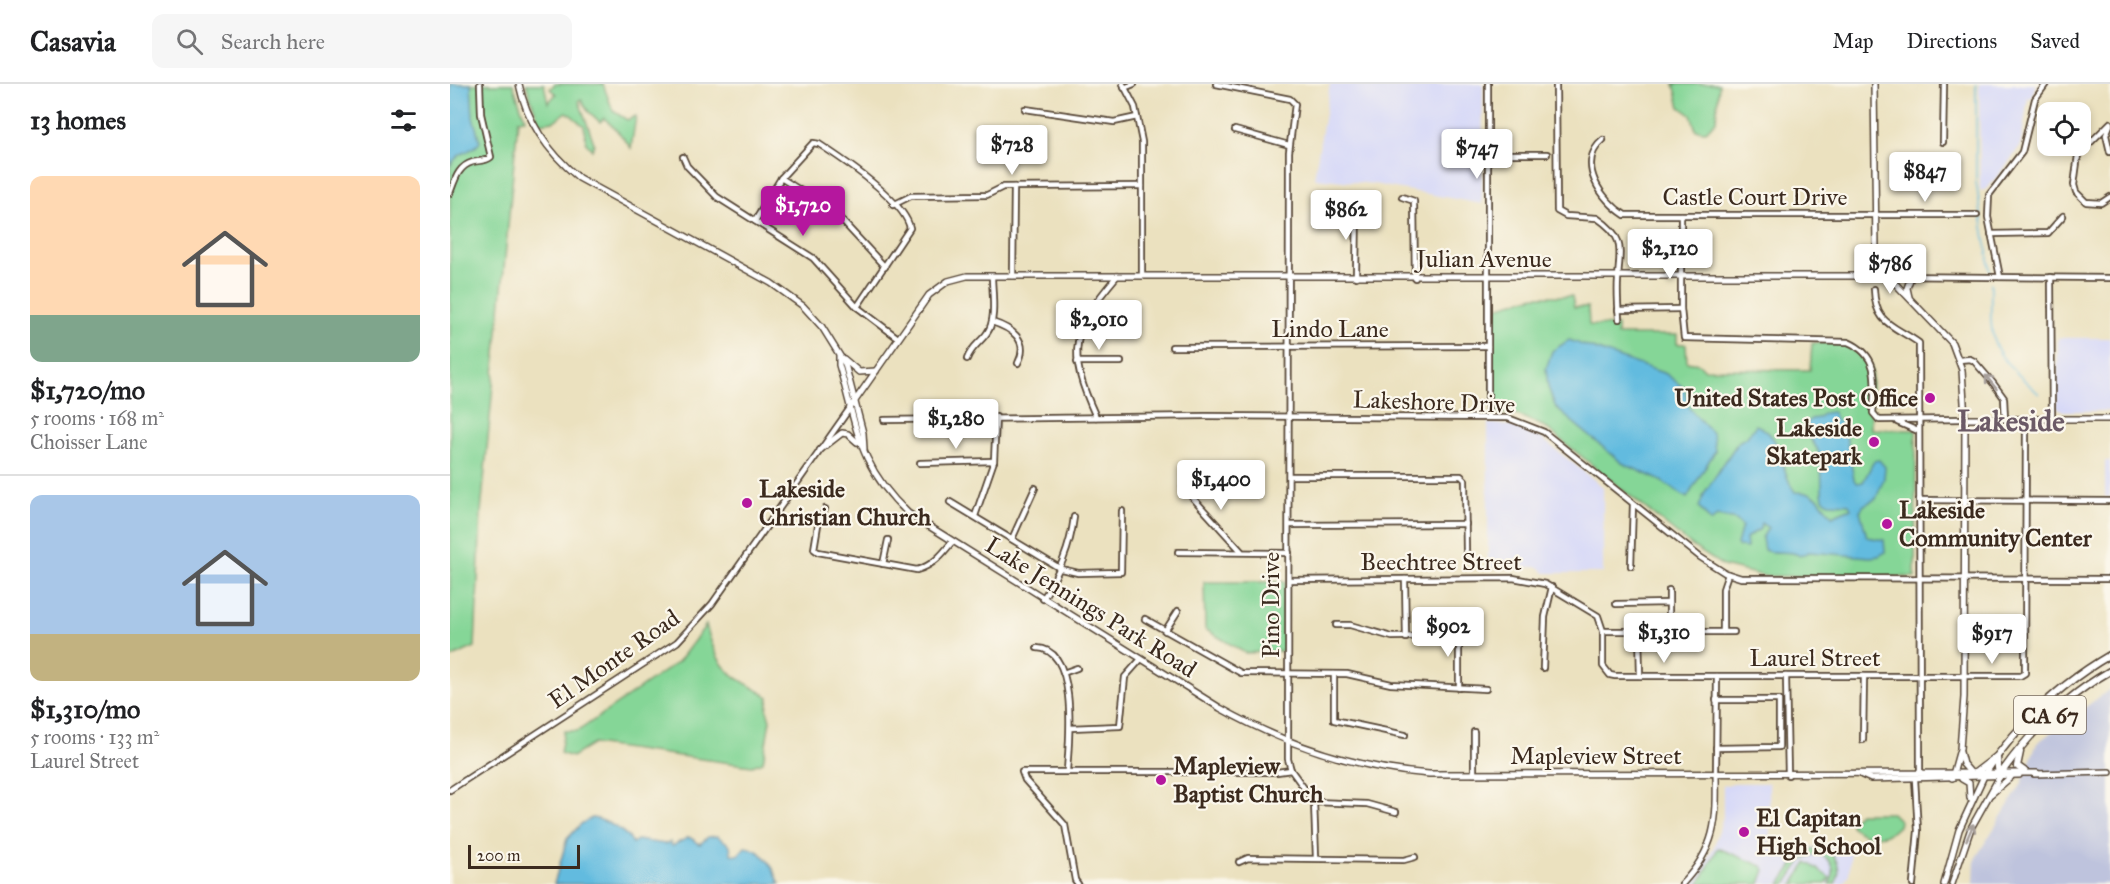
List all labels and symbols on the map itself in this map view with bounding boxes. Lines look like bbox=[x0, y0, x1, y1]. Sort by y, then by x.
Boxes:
pin: $728 bbox=[976, 125, 1048, 176]
pin: $747 bbox=[1441, 129, 1513, 180]
pin: $847 bbox=[1889, 152, 1961, 203]
street label: Castle Court Drive bbox=[1663, 182, 1847, 212]
pin: $1,720 bbox=[754, 186, 852, 237]
pin: $862 bbox=[1310, 190, 1382, 241]
pin: $2,120 bbox=[1621, 229, 1719, 280]
street label: Julian Avenue bbox=[1413, 244, 1552, 274]
pin: $786 bbox=[1854, 244, 1926, 295]
pin: $2,010 bbox=[1050, 300, 1148, 351]
street label: Lindo Lane bbox=[1271, 314, 1389, 344]
one-way arrow bbox=[1985, 374, 1998, 390]
place label: United States Post Office bbox=[1674, 383, 1918, 413]
street label: Lakeshore Drive bbox=[1352, 384, 1516, 420]
marker: United States Post Office bbox=[1923, 391, 1937, 405]
pin: $1,280 bbox=[907, 399, 1005, 450]
district label: Lakeside bbox=[1957, 403, 2065, 439]
place label: Lakeside Skatepark bbox=[1766, 413, 1863, 471]
marker: Lakeside Skatepark bbox=[1867, 435, 1881, 449]
pin: $1,400 bbox=[1172, 460, 1270, 511]
place label: Lakeside Christian Church bbox=[759, 474, 932, 532]
place label: Lakeside Community Center bbox=[1899, 495, 2093, 553]
marker: Lakeside Christian Church bbox=[740, 496, 754, 510]
marker: Lakeside Community Center bbox=[1880, 517, 1894, 531]
street label: Lake Jennings Park Road bbox=[980, 530, 1202, 684]
street label: Beechtree Street bbox=[1360, 547, 1522, 577]
street label: Pino Drive bbox=[1256, 552, 1286, 658]
street label: El Monte Road bbox=[543, 603, 685, 715]
pin: $902 bbox=[1412, 607, 1484, 658]
pin: $1,310 bbox=[1615, 613, 1713, 664]
pin: $917 bbox=[1956, 614, 2028, 665]
street label: Laurel Street bbox=[1750, 643, 1881, 673]
road number: CA 67 bbox=[2014, 696, 2086, 734]
street label: Mapleview Street bbox=[1510, 741, 1682, 771]
place label: Mapleview Baptist Church bbox=[1173, 751, 1324, 809]
marker: Mapleview Baptist Church bbox=[1154, 773, 1168, 787]
place label: El Capitan High School bbox=[1756, 803, 1882, 861]
one-way arrow bbox=[1965, 824, 1976, 842]
marker: El Capitan High School bbox=[1737, 825, 1751, 839]
scale bar bbox=[468, 842, 580, 870]

